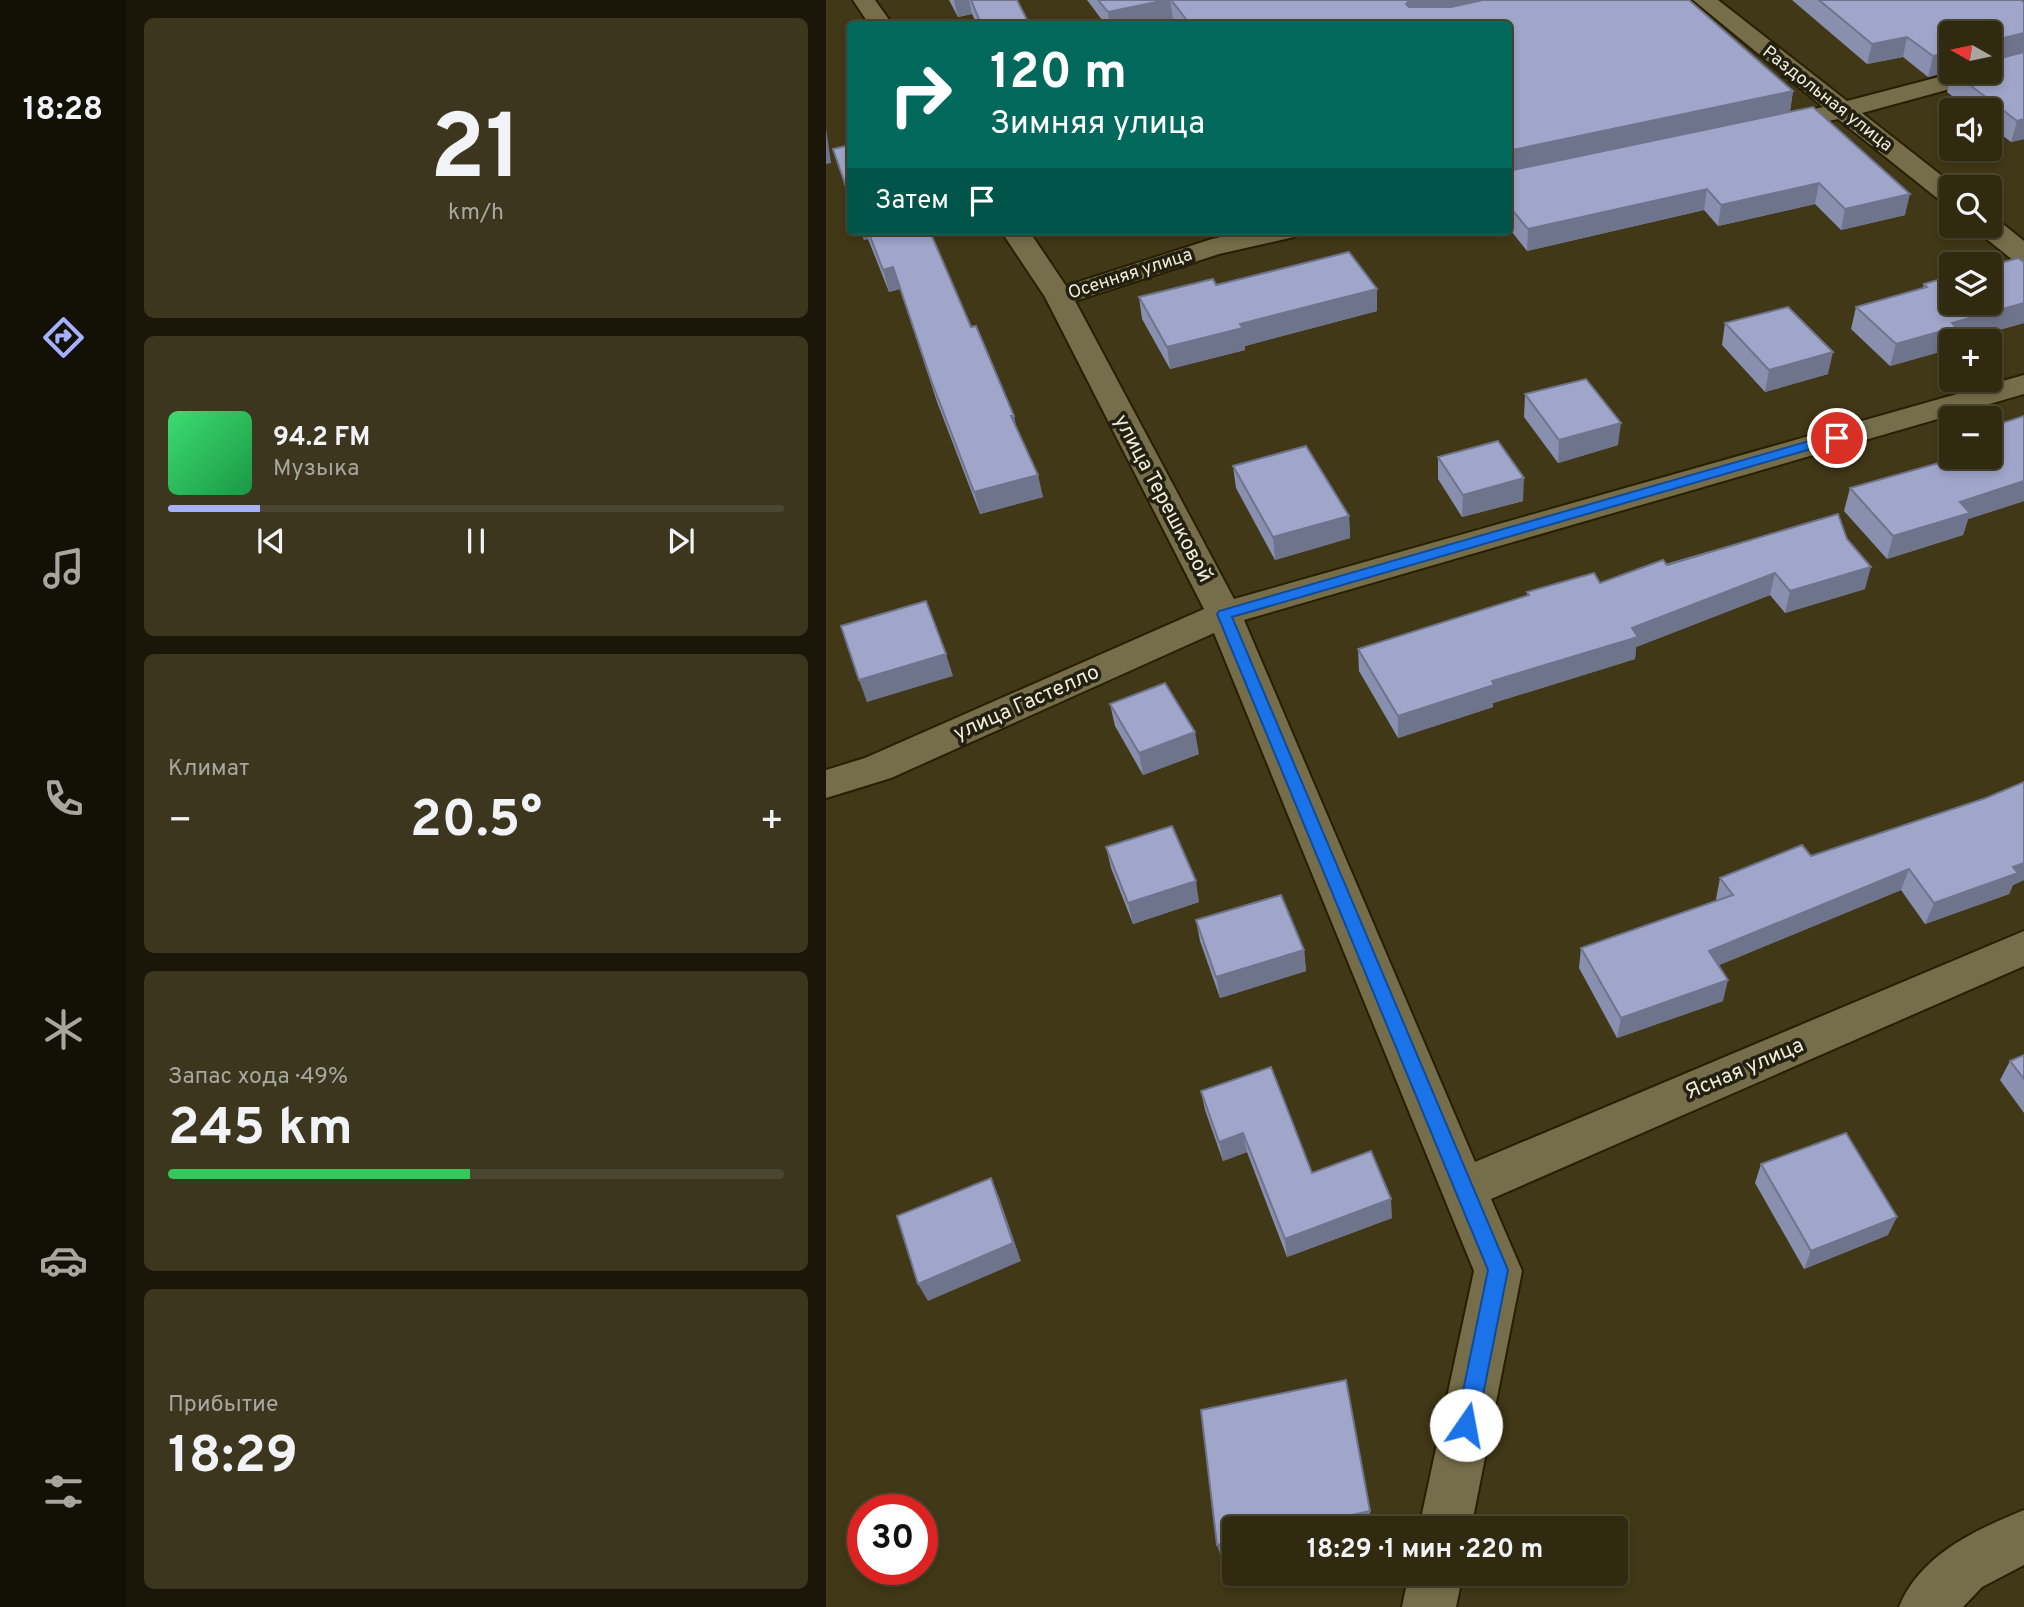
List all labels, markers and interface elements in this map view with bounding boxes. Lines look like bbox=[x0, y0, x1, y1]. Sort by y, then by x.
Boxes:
north arrow bbox=[1939, 21, 2002, 84]
map controls bbox=[1939, 21, 2002, 469]
street label: Раздольная улица bbox=[1757, 41, 1897, 157]
text: 120 m bbox=[990, 44, 1127, 106]
icon: right bbox=[875, 49, 966, 140]
text: 18:28 bbox=[23, 91, 103, 131]
text: 21 bbox=[430, 96, 522, 211]
button: sound bbox=[1939, 98, 2002, 161]
text: Зимняя улица bbox=[990, 105, 1205, 145]
button: search bbox=[1939, 175, 2002, 238]
icon: arrive bbox=[963, 182, 1001, 220]
text: Затем bbox=[875, 185, 949, 218]
text: km/h bbox=[448, 199, 504, 228]
street label: Осенняя улица bbox=[1065, 244, 1196, 305]
button: layers bbox=[1939, 252, 2002, 315]
icon: directions bbox=[39, 313, 88, 362]
button: + bbox=[1939, 329, 2002, 392]
button: − bbox=[1939, 406, 2002, 469]
pin bbox=[1807, 408, 1867, 468]
street label: улица Терешковой bbox=[1107, 410, 1218, 587]
icon: arrive bbox=[1818, 419, 1856, 457]
text: 94.2 FM bbox=[273, 422, 370, 455]
text: Музыка bbox=[273, 455, 359, 484]
icon: previous bbox=[252, 522, 290, 560]
icon: pause bbox=[457, 522, 495, 560]
icon: next bbox=[662, 522, 700, 560]
icon: music bbox=[39, 544, 88, 593]
street label: улица Гастелло bbox=[950, 659, 1104, 748]
text: Климат bbox=[168, 755, 249, 784]
icon: phone bbox=[39, 774, 88, 823]
text: 20.5° bbox=[410, 789, 542, 855]
text: − bbox=[168, 798, 193, 847]
text: + bbox=[759, 798, 784, 847]
icon: climate bbox=[39, 1005, 88, 1054]
street label: Ясная улица bbox=[1681, 1032, 1808, 1107]
text: Запас хода · 49% bbox=[168, 1063, 348, 1092]
text: 245 km bbox=[168, 1097, 353, 1163]
icon: car bbox=[39, 1236, 88, 1285]
position arrow bbox=[1429, 1388, 1503, 1462]
text: Прибытие bbox=[168, 1391, 278, 1420]
text: 18:29 bbox=[168, 1425, 298, 1491]
icon: filters bbox=[39, 1467, 88, 1516]
speed limit sign: 30 bbox=[847, 1494, 938, 1585]
text: 18:29 · 1 мин · 220 m bbox=[1307, 1534, 1543, 1567]

